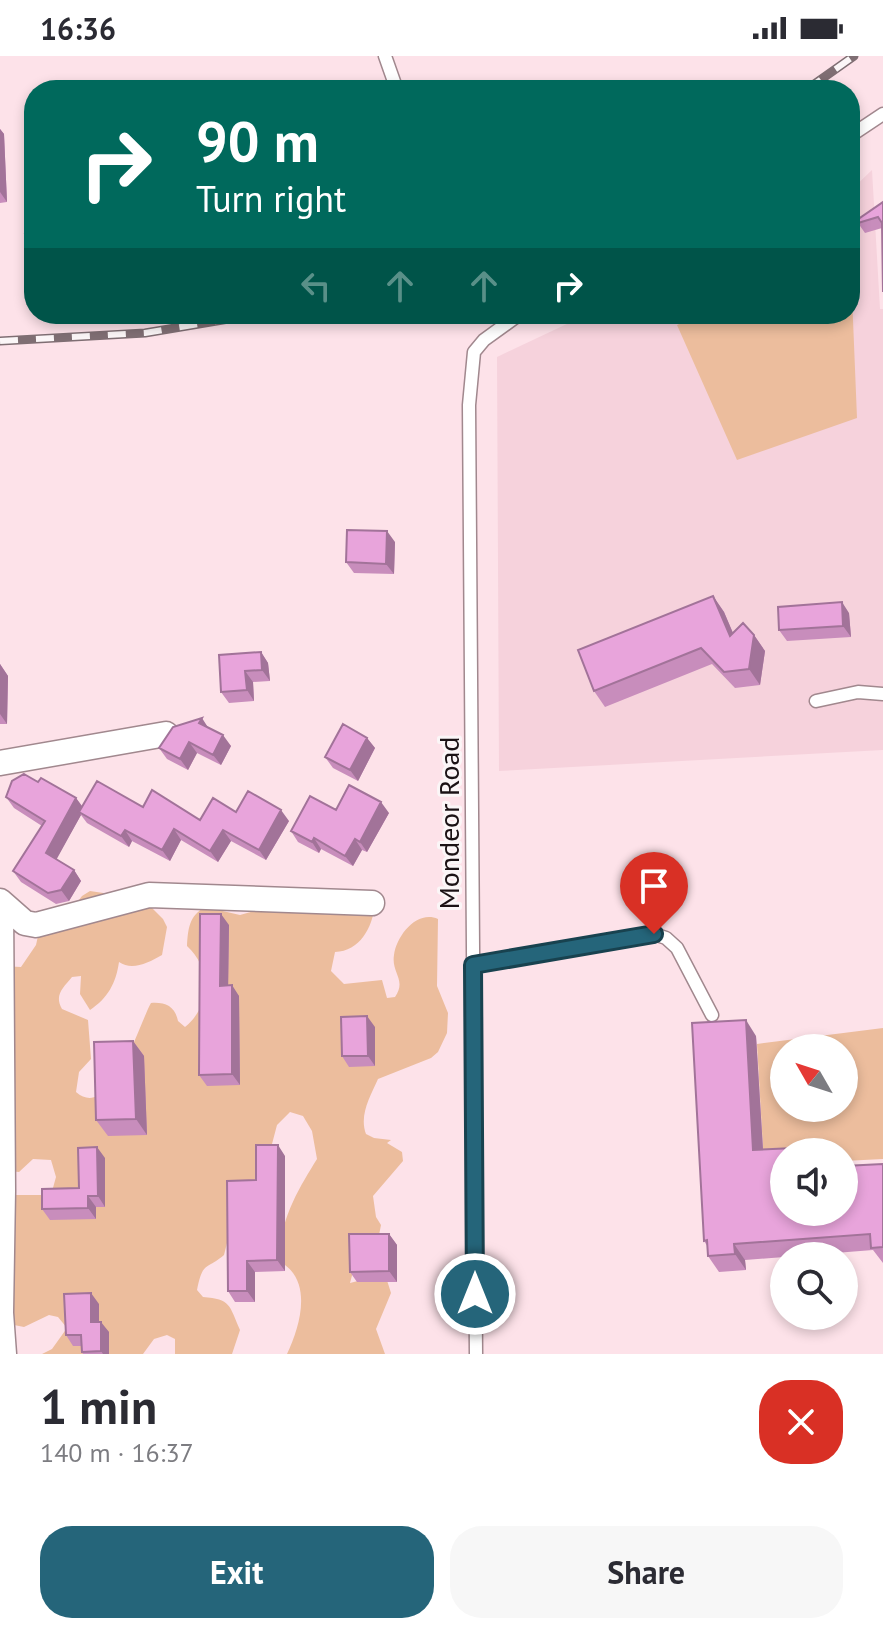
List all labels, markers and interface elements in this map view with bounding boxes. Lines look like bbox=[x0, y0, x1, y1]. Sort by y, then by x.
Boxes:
text: 16:36 bbox=[40, 9, 116, 48]
text: 90 m bbox=[196, 105, 319, 177]
icon: right bbox=[64, 112, 168, 216]
text: Turn right bbox=[196, 175, 346, 222]
icon: left bbox=[294, 264, 338, 308]
icon: ahead bbox=[378, 264, 422, 308]
icon: ahead bbox=[462, 264, 506, 308]
icon: right bbox=[546, 264, 590, 308]
street label: Mondeor Road bbox=[430, 737, 467, 909]
pin bbox=[620, 852, 688, 934]
icon: arrive bbox=[632, 864, 676, 908]
north arrow bbox=[770, 1034, 858, 1122]
map controls bbox=[770, 1034, 858, 1330]
button: sound bbox=[770, 1138, 858, 1226]
button: search bbox=[770, 1242, 858, 1330]
position arrow bbox=[433, 1252, 517, 1336]
text: 1 min bbox=[40, 1375, 157, 1437]
button: close bbox=[759, 1380, 843, 1464]
text: 140 m · 16:37 bbox=[40, 1436, 194, 1469]
button: Exit bbox=[40, 1526, 434, 1618]
button: Share bbox=[450, 1526, 843, 1618]

